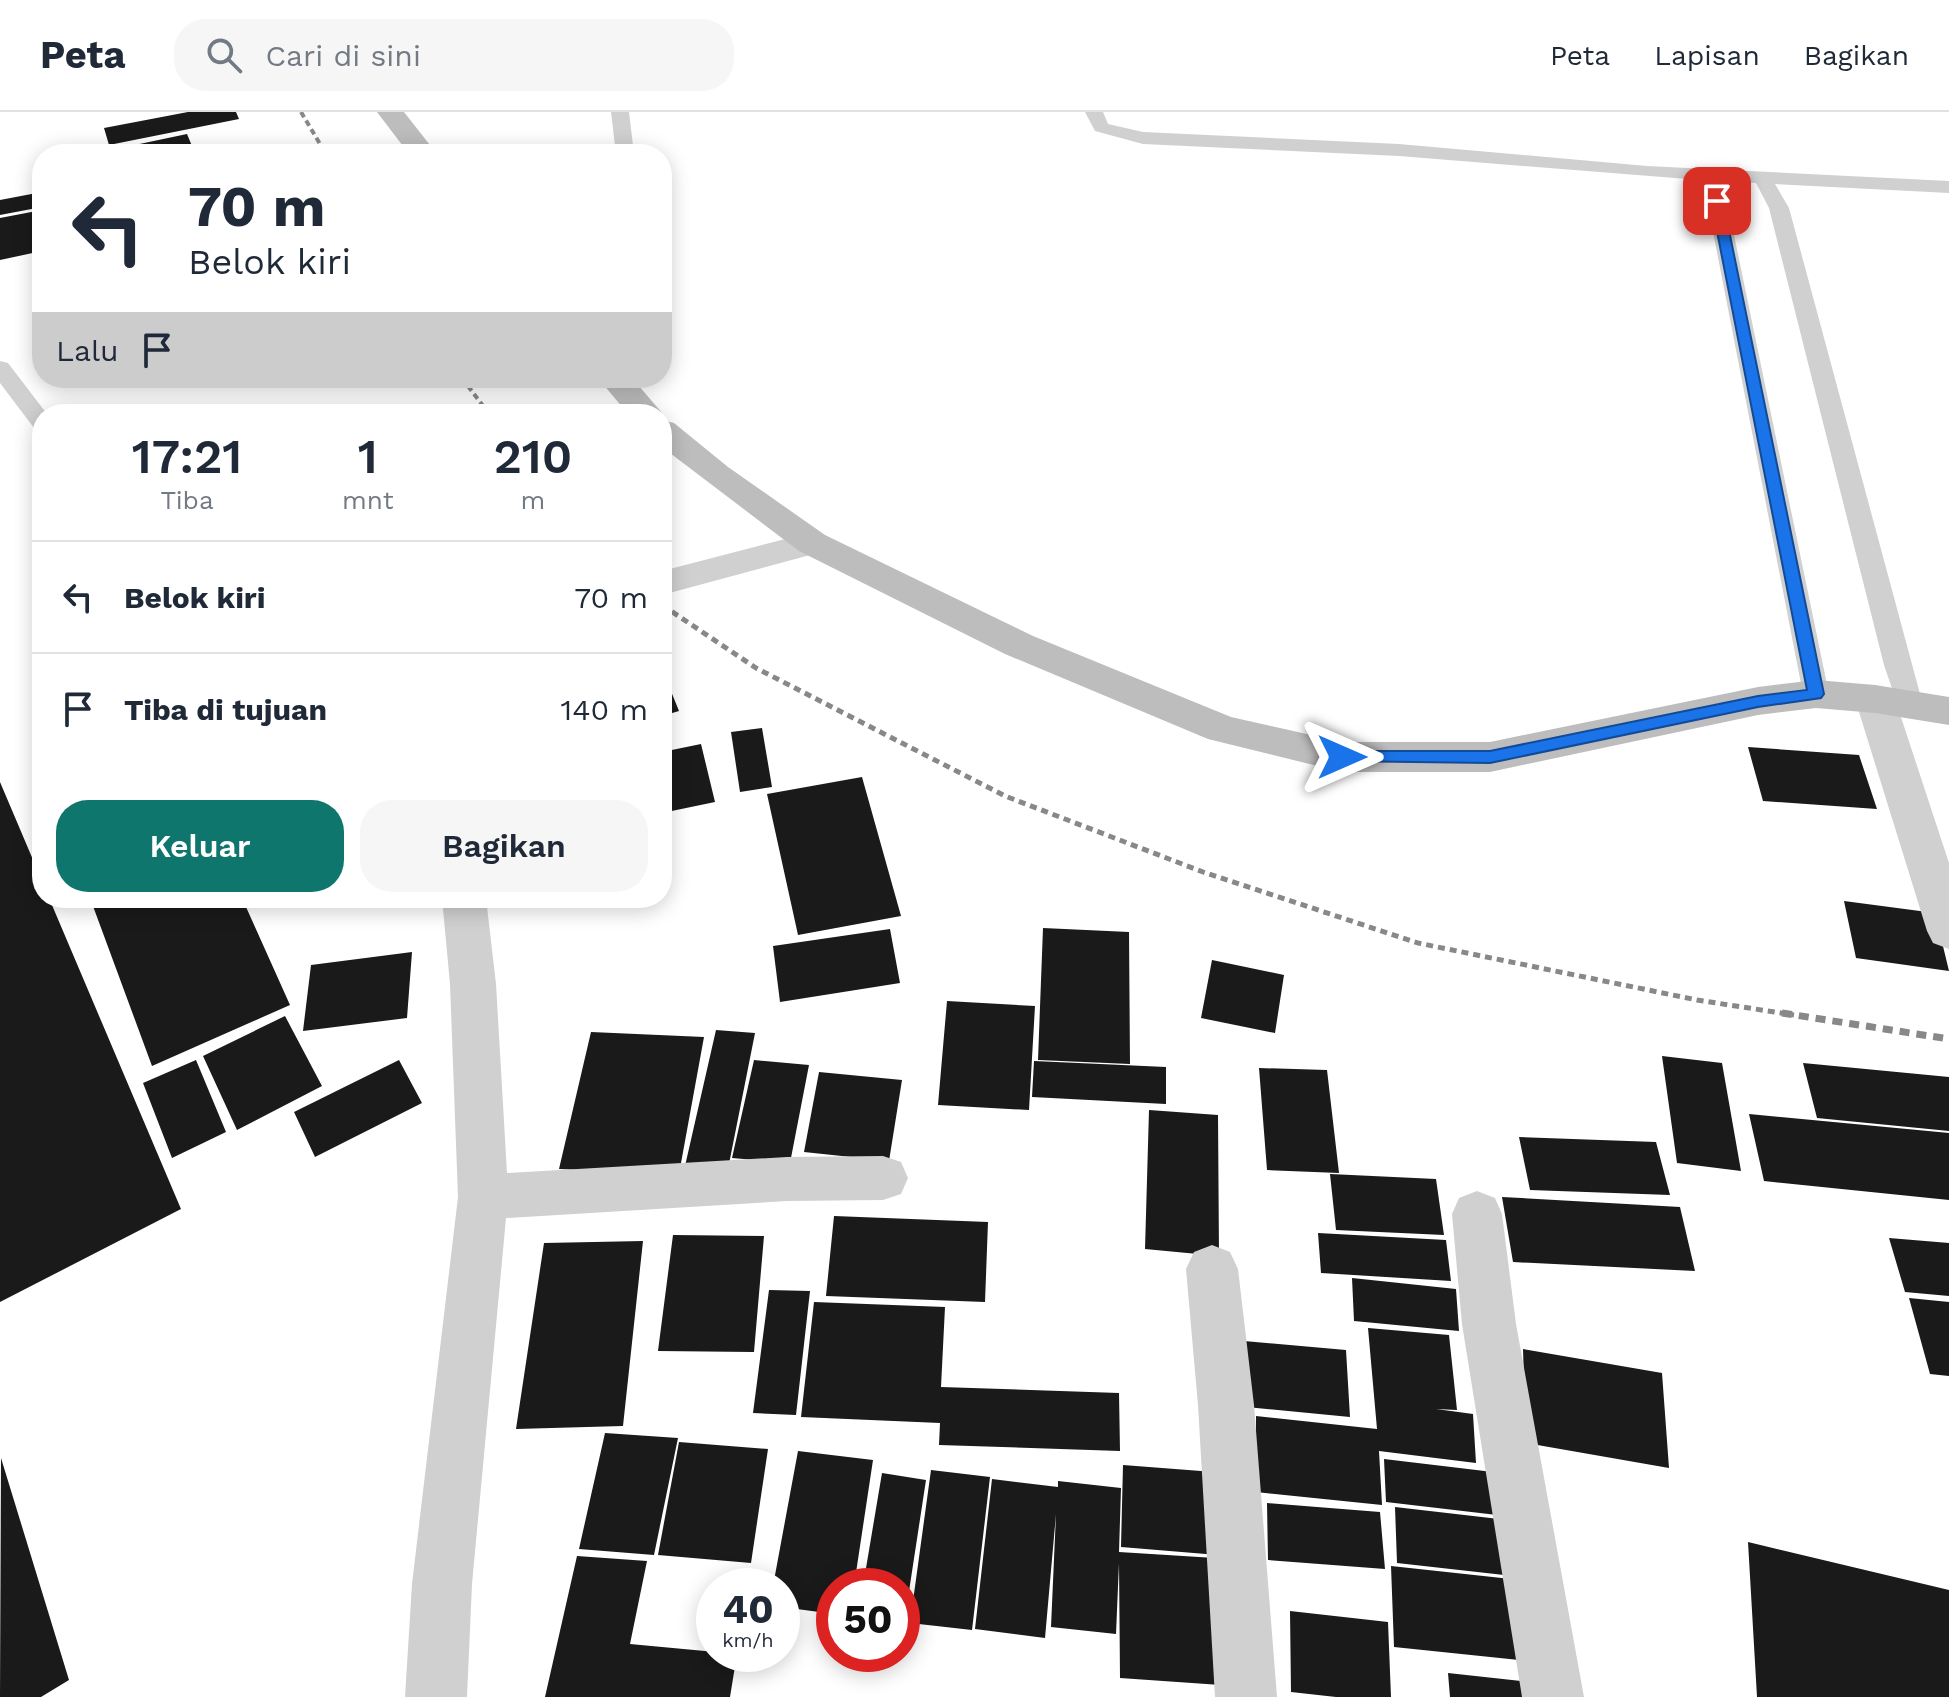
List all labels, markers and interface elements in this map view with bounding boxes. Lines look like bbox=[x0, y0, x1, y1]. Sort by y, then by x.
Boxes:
search box bbox=[174, 19, 734, 91]
text: Peta bbox=[40, 33, 126, 77]
icon: search bbox=[202, 33, 246, 77]
text: Cari di sini bbox=[266, 38, 421, 73]
text: Peta bbox=[1550, 39, 1610, 72]
text: Lapisan bbox=[1654, 39, 1760, 72]
text: Bagikan bbox=[1804, 39, 1909, 72]
pin bbox=[1683, 167, 1751, 235]
text: 70 m bbox=[188, 174, 325, 240]
icon: left bbox=[56, 176, 160, 280]
icon: arrive bbox=[1695, 179, 1739, 223]
text: Belok kiri bbox=[188, 241, 351, 283]
icon: arrive bbox=[135, 328, 179, 372]
text: Lalu bbox=[56, 333, 119, 368]
text: 17:21 bbox=[132, 428, 242, 485]
text: 1 bbox=[358, 428, 378, 485]
text: 210 bbox=[493, 428, 572, 485]
text: Tiba bbox=[160, 485, 214, 515]
text: mnt bbox=[342, 485, 394, 515]
text: m bbox=[520, 485, 545, 515]
icon: left bbox=[56, 575, 100, 619]
text: Belok kiri bbox=[124, 580, 266, 615]
text: 70 m bbox=[574, 580, 648, 615]
icon: arrive bbox=[56, 687, 100, 731]
text: Tiba di tujuan bbox=[124, 692, 327, 727]
text: 140 m bbox=[560, 692, 648, 727]
position arrow bbox=[1300, 715, 1384, 799]
button: Keluar bbox=[56, 800, 344, 892]
button: Bagikan bbox=[360, 800, 648, 892]
speed limit sign: 50 bbox=[816, 1568, 920, 1672]
text: 40 bbox=[722, 1586, 774, 1633]
text: km/h bbox=[722, 1628, 774, 1652]

